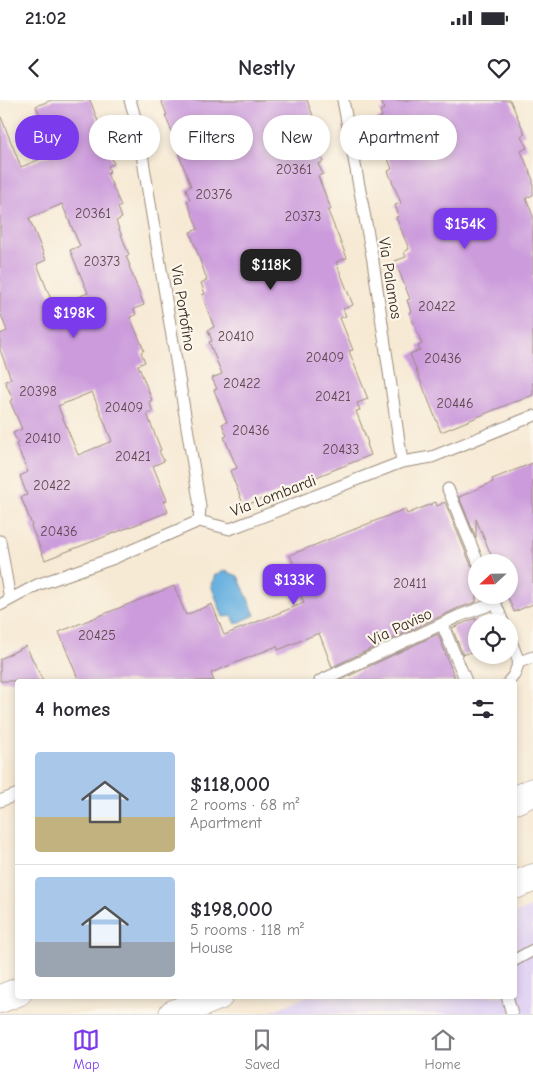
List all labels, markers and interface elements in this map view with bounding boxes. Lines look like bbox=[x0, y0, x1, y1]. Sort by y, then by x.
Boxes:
text: 21:02 bbox=[25, 7, 66, 29]
icon: back bbox=[20, 54, 48, 82]
icon: heart bbox=[485, 54, 513, 82]
text: Nestly bbox=[238, 55, 295, 81]
chip: Buy bbox=[15, 115, 79, 160]
chip: Rent bbox=[89, 115, 160, 160]
chip: Filters bbox=[170, 115, 253, 160]
chip: New bbox=[263, 115, 330, 160]
chip: Apartment bbox=[340, 115, 457, 160]
house number: 20361 bbox=[276, 161, 312, 178]
house number: 20376 bbox=[195, 186, 233, 203]
house number: 20361 bbox=[75, 205, 111, 222]
house number: 20373 bbox=[285, 208, 321, 225]
pin: $154K bbox=[430, 208, 500, 250]
text: $154K bbox=[445, 215, 485, 233]
street label: Via Palamos bbox=[375, 236, 405, 321]
pin: $118K bbox=[236, 248, 306, 291]
house number: 20373 bbox=[84, 253, 120, 270]
text: $118K bbox=[251, 256, 291, 274]
street label: Via Portofino bbox=[167, 264, 199, 352]
pin: $198K bbox=[39, 296, 109, 339]
house number: 20422 bbox=[418, 298, 456, 315]
text: $198K bbox=[53, 304, 95, 322]
house number: 20410 bbox=[218, 328, 254, 345]
house number: 20409 bbox=[306, 349, 344, 366]
house number: 20436 bbox=[424, 350, 462, 367]
house number: 20422 bbox=[223, 375, 261, 392]
house number: 20398 bbox=[19, 383, 57, 400]
house number: 20421 bbox=[315, 388, 351, 405]
house number: 20446 bbox=[437, 395, 474, 412]
house number: 20409 bbox=[105, 399, 143, 416]
house number: 20436 bbox=[232, 422, 270, 439]
house number: 20410 bbox=[25, 430, 61, 447]
house number: 20433 bbox=[323, 441, 359, 458]
house number: 20421 bbox=[115, 448, 151, 465]
street label: Via Lombardi bbox=[228, 471, 319, 520]
house number: 20422 bbox=[33, 477, 71, 494]
house number: 20436 bbox=[40, 523, 78, 540]
north arrow bbox=[468, 554, 518, 604]
map controls bbox=[468, 554, 518, 664]
pin: $133K bbox=[259, 564, 329, 606]
text: $133K bbox=[274, 571, 314, 589]
house number: 20411 bbox=[393, 575, 427, 592]
street label: Via Paviso bbox=[366, 604, 435, 649]
button: locate bbox=[468, 614, 518, 664]
house number: 20425 bbox=[78, 627, 116, 644]
icon: filters bbox=[469, 695, 497, 723]
text: 4 homes bbox=[35, 697, 110, 721]
icon: home bbox=[75, 772, 135, 832]
text: $118,000 bbox=[190, 772, 270, 796]
text: 2 rooms · 68 m² bbox=[190, 796, 300, 814]
text: Apartment bbox=[190, 814, 262, 832]
icon: home bbox=[75, 897, 135, 957]
text: $198,000 bbox=[190, 897, 273, 921]
text: 5 rooms · 118 m² bbox=[190, 921, 304, 939]
text: House bbox=[190, 939, 233, 957]
tab: Map bbox=[72, 1026, 100, 1073]
tab: Saved bbox=[245, 1026, 280, 1073]
tab: Home bbox=[425, 1026, 461, 1073]

